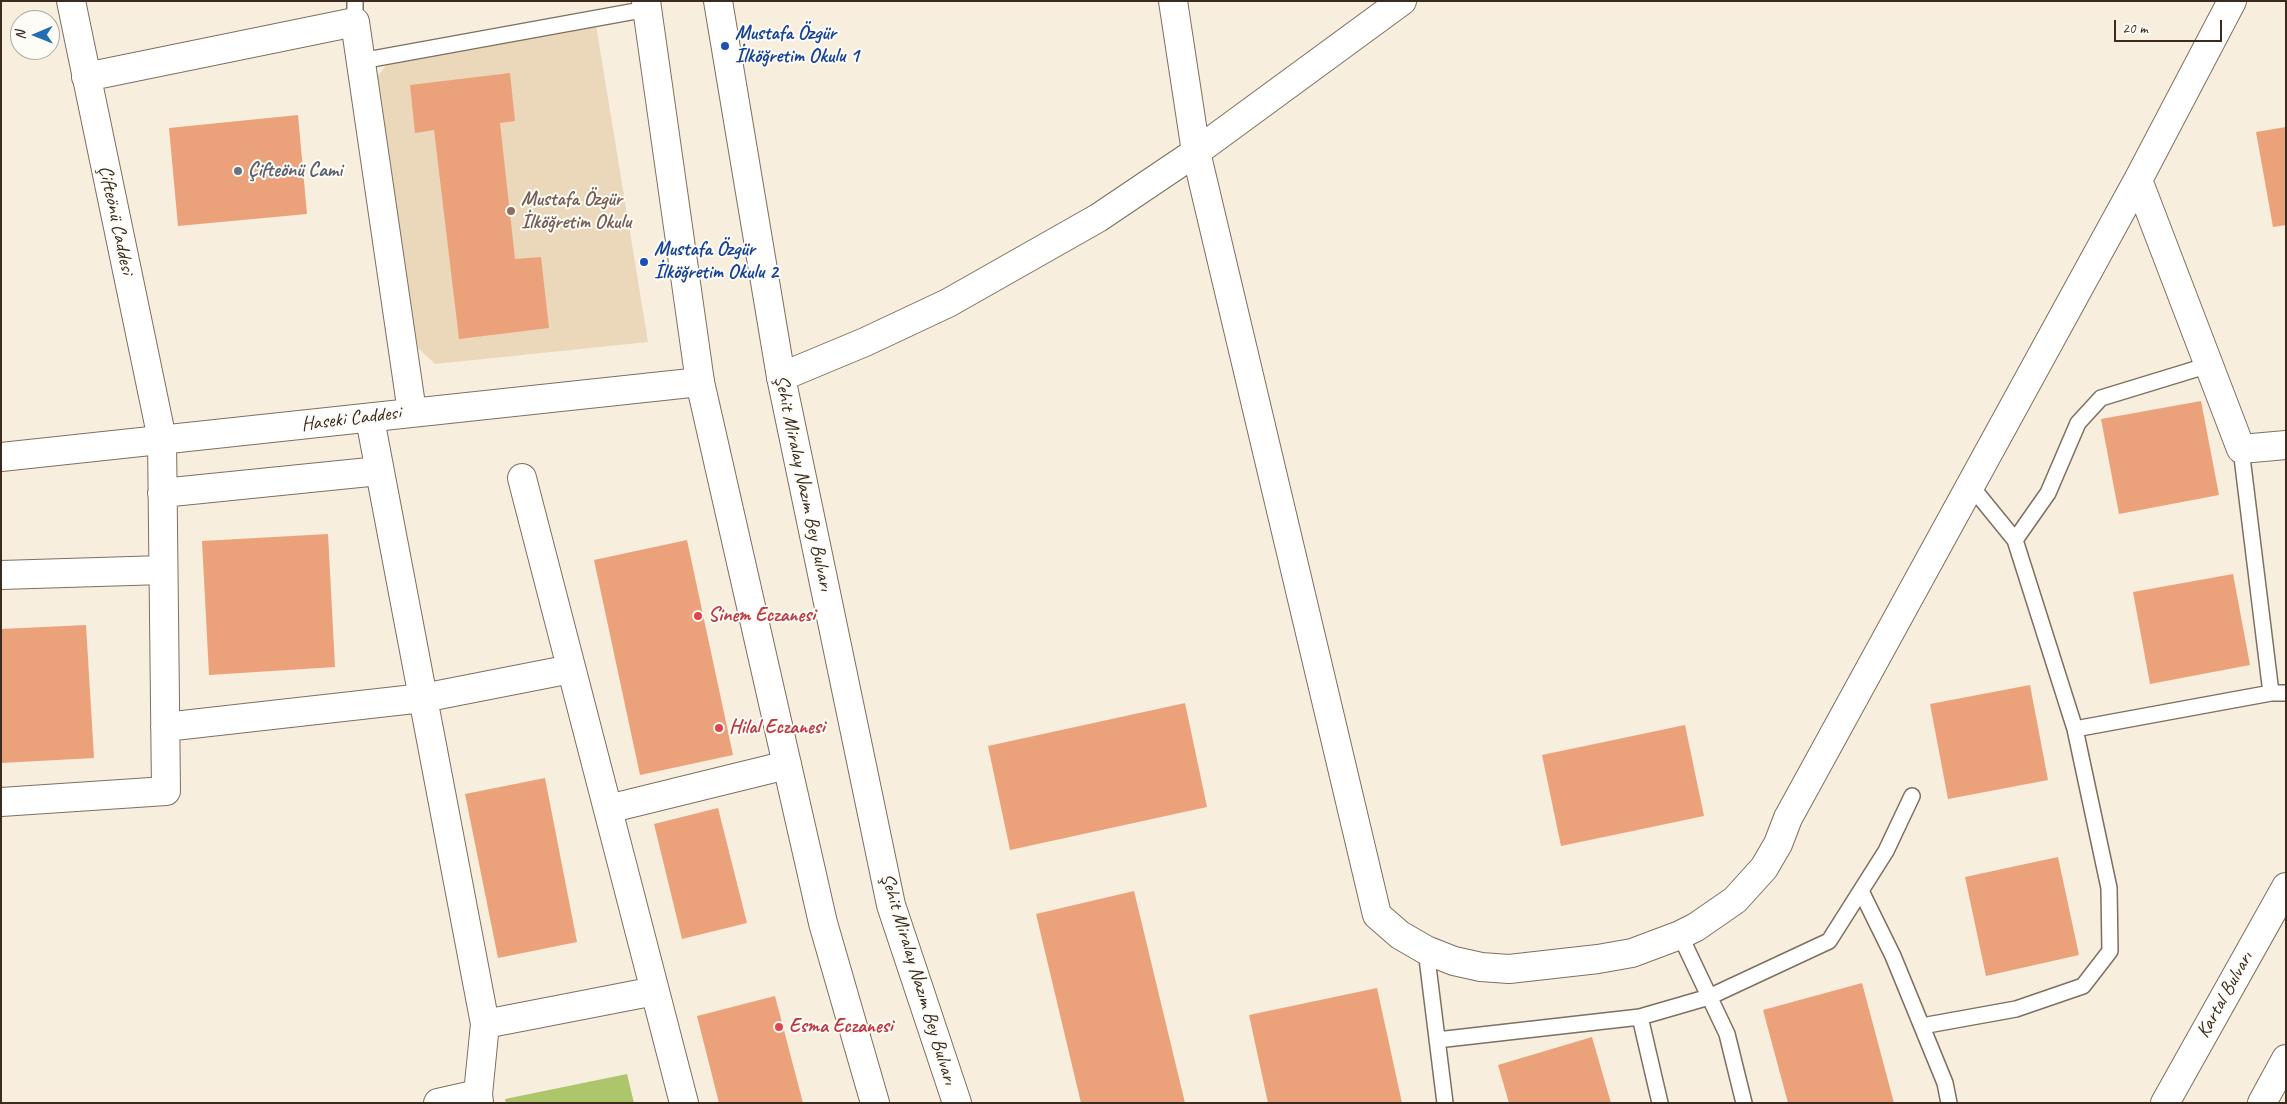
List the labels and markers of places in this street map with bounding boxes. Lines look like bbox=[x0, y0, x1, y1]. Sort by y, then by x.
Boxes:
place label: Mustafa Özgür İlköğretim Okulu 1 bbox=[735, 22, 859, 69]
marker: Mustafa Özgür İlköğretim Okulu 1 bbox=[719, 40, 731, 52]
place label: Çifteönü Cami bbox=[248, 159, 342, 183]
marker: Çifteönü Cami bbox=[232, 165, 244, 177]
place label: Mustafa Özgür İlköğretim Okulu bbox=[521, 188, 631, 235]
marker: Mustafa Özgür İlköğretim Okulu bbox=[505, 205, 517, 217]
place label: Mustafa Özgür İlköğretim Okulu 2 bbox=[654, 238, 778, 285]
marker: Mustafa Özgür İlköğretim Okulu 2 bbox=[638, 256, 650, 268]
place label: Sinem Eczanesi bbox=[708, 604, 815, 628]
marker: Sinem Eczanesi bbox=[692, 610, 704, 622]
place label: Hilal Eczanesi bbox=[729, 716, 825, 740]
marker: Hilal Eczanesi bbox=[713, 722, 725, 734]
place label: Esma Eczanesi bbox=[789, 1015, 893, 1039]
marker: Esma Eczanesi bbox=[773, 1021, 785, 1033]

